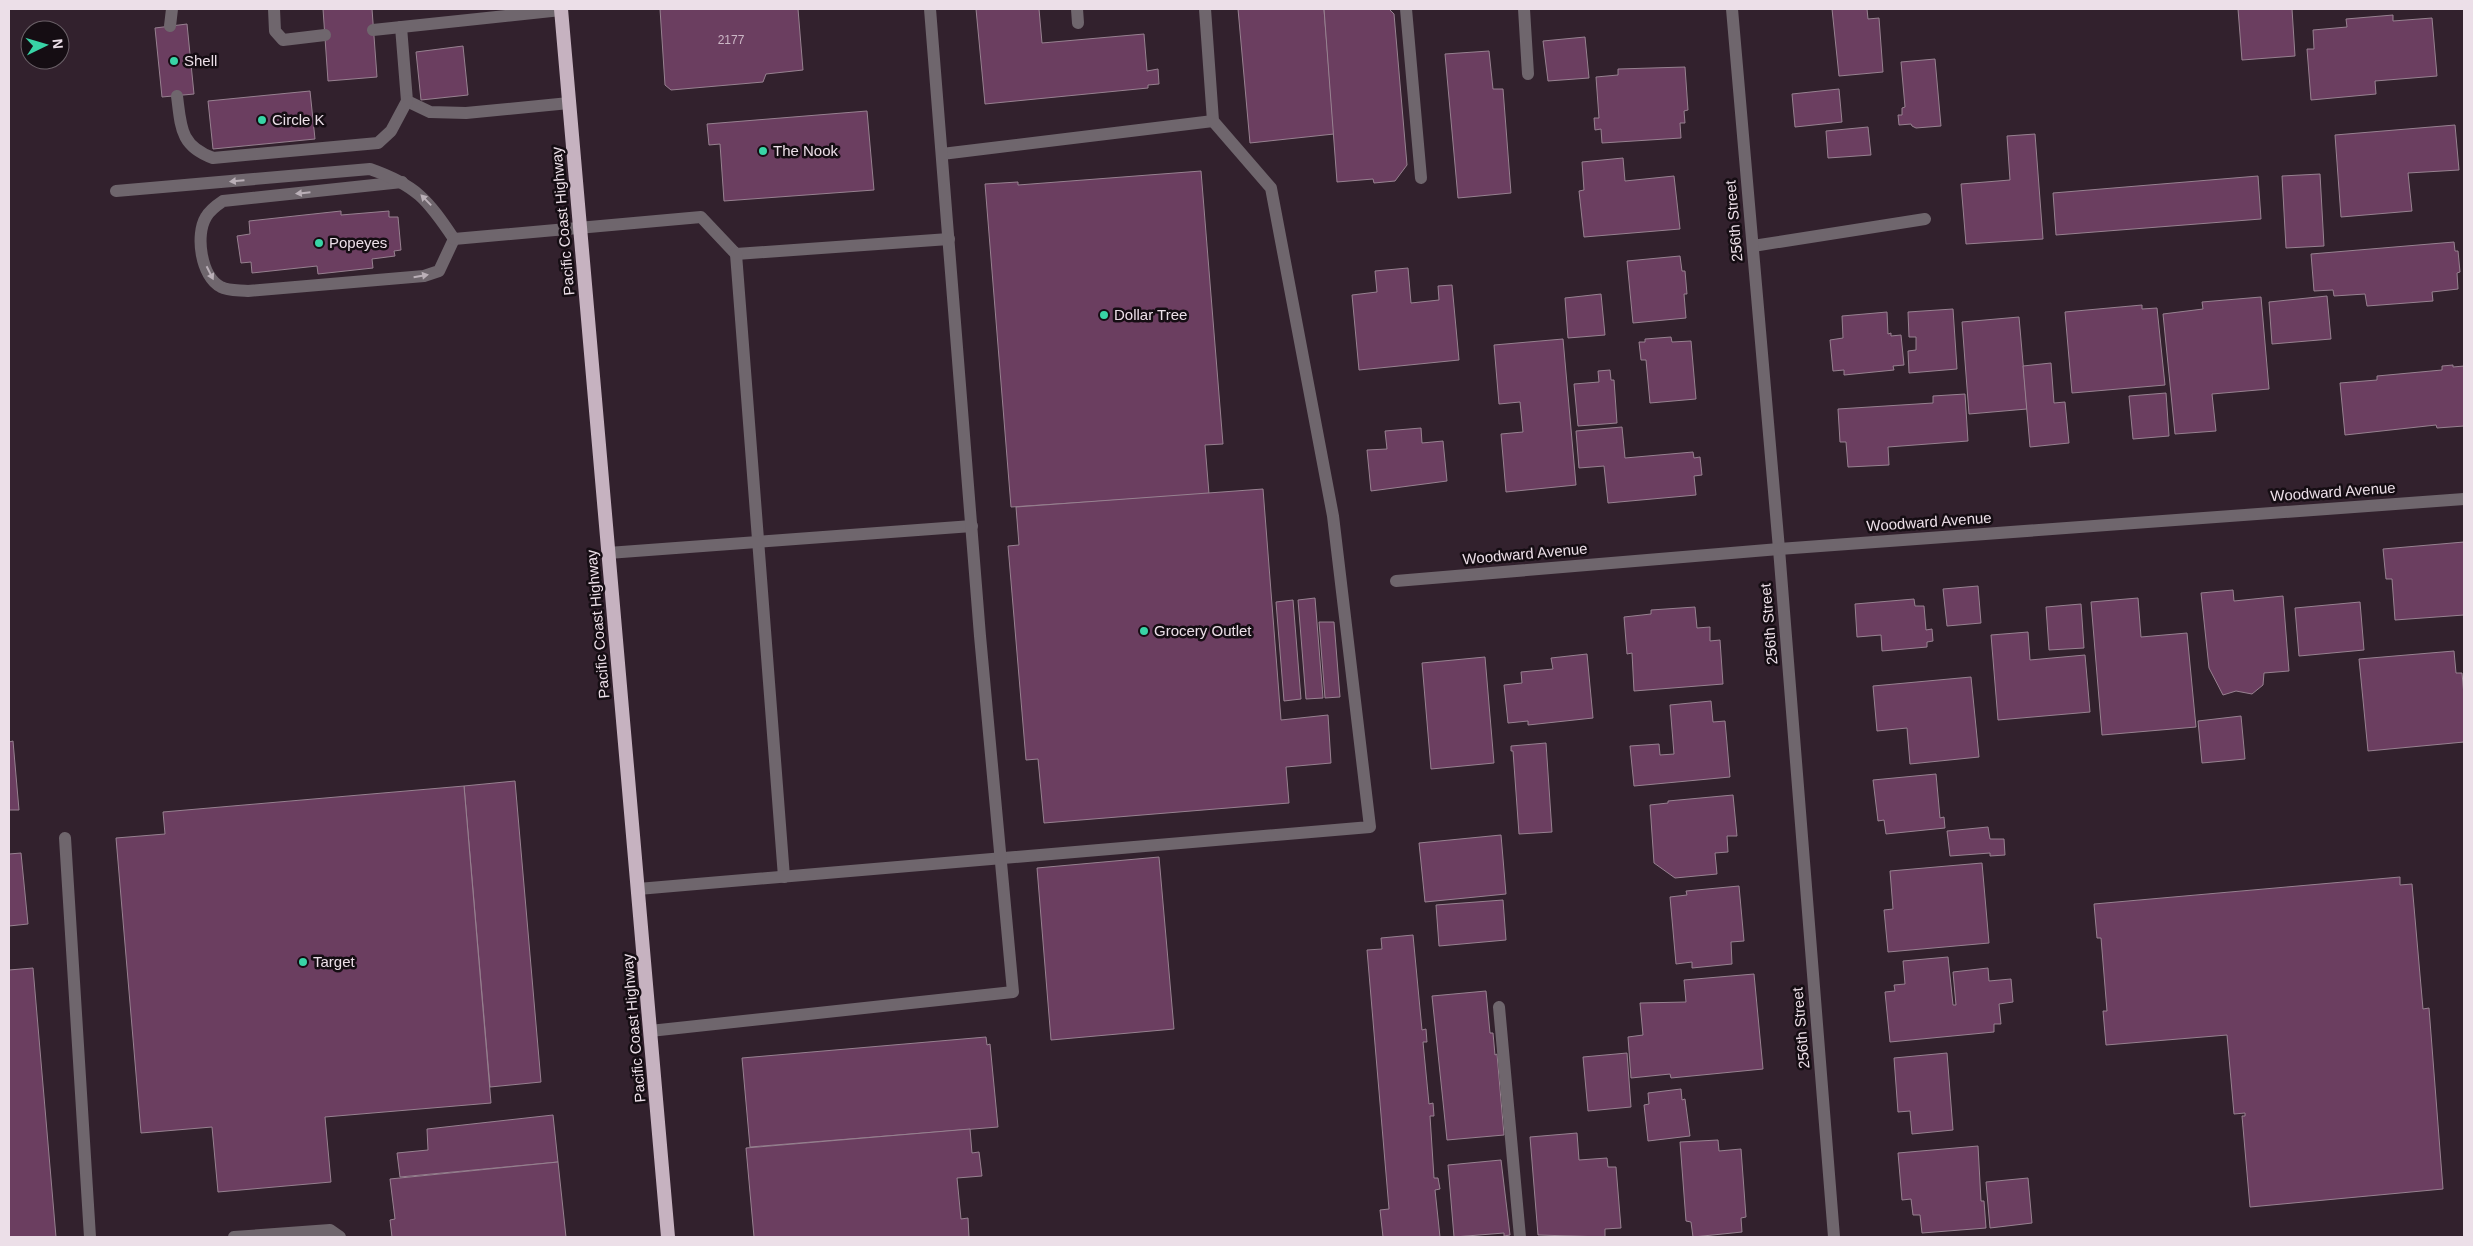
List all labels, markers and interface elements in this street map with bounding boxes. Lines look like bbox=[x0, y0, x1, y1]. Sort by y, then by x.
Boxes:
north arrow bbox=[20, 20, 70, 70]
house number: 2177 bbox=[718, 33, 745, 47]
text: N bbox=[50, 38, 66, 50]
place label: Shell bbox=[184, 52, 217, 69]
marker: Shell bbox=[168, 55, 180, 67]
place label: Circle K bbox=[272, 111, 325, 128]
marker: Circle K bbox=[256, 114, 268, 126]
place label: The Nook bbox=[773, 142, 839, 159]
street label: Pacific Coast Highway bbox=[547, 145, 577, 296]
marker: The Nook bbox=[757, 145, 769, 157]
one-way arrow bbox=[229, 177, 245, 185]
street label: 256th Street bbox=[1721, 179, 1746, 262]
one-way arrow bbox=[294, 189, 310, 197]
one-way arrow bbox=[420, 194, 432, 206]
place label: Popeyes bbox=[329, 234, 387, 251]
marker: Popeyes bbox=[313, 237, 325, 249]
one-way arrow bbox=[206, 266, 214, 281]
one-way arrow bbox=[414, 271, 430, 279]
place label: Dollar Tree bbox=[1114, 306, 1187, 323]
marker: Dollar Tree bbox=[1098, 309, 1110, 321]
street label: Woodward Avenue bbox=[2270, 479, 2396, 504]
street label: Woodward Avenue bbox=[1866, 509, 1992, 534]
street label: Woodward Avenue bbox=[1462, 540, 1588, 567]
street label: Pacific Coast Highway bbox=[582, 548, 612, 699]
street label: 256th Street bbox=[1756, 582, 1781, 665]
place label: Grocery Outlet bbox=[1154, 622, 1252, 639]
marker: Grocery Outlet bbox=[1138, 625, 1150, 637]
street label: Pacific Coast Highway bbox=[618, 952, 648, 1103]
place label: Target bbox=[313, 953, 356, 970]
marker: Target bbox=[297, 956, 309, 968]
street label: 256th Street bbox=[1788, 986, 1813, 1069]

